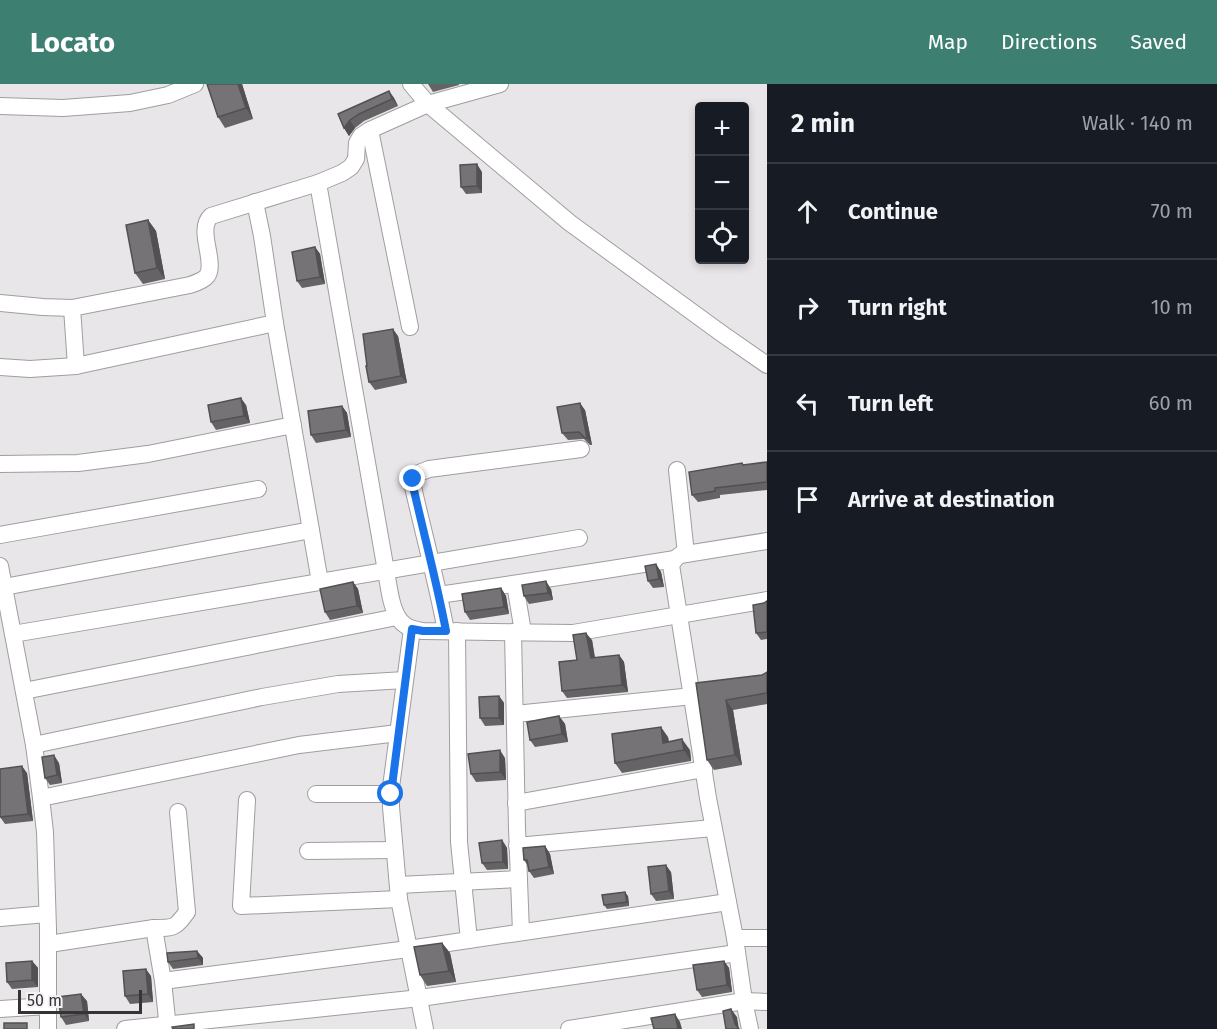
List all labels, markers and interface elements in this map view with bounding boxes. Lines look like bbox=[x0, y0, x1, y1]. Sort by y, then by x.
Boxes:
text: Locato bbox=[30, 26, 115, 59]
text: Map bbox=[928, 29, 968, 55]
text: Directions bbox=[1001, 29, 1097, 55]
text: Saved bbox=[1130, 29, 1187, 55]
map controls bbox=[695, 102, 749, 264]
button: + bbox=[695, 102, 749, 156]
text: 2 min bbox=[791, 108, 855, 139]
text: Walk · 140 m bbox=[1082, 111, 1193, 135]
button: − bbox=[695, 156, 749, 210]
icon: ahead bbox=[791, 195, 824, 228]
text: Continue bbox=[848, 198, 938, 225]
text: 70 m bbox=[1151, 199, 1193, 223]
button: locate bbox=[695, 210, 749, 264]
icon: right bbox=[791, 291, 824, 324]
text: Turn right bbox=[848, 294, 947, 321]
text: 10 m bbox=[1151, 295, 1193, 319]
icon: left bbox=[791, 387, 824, 420]
text: Turn left bbox=[848, 390, 933, 417]
text: 60 m bbox=[1149, 391, 1193, 415]
route end bbox=[399, 465, 425, 491]
icon: arrive bbox=[791, 483, 824, 516]
text: Arrive at destination bbox=[848, 486, 1055, 513]
route start bbox=[377, 780, 403, 806]
scale bar bbox=[18, 987, 142, 1014]
text: 50 m bbox=[27, 991, 62, 1010]

